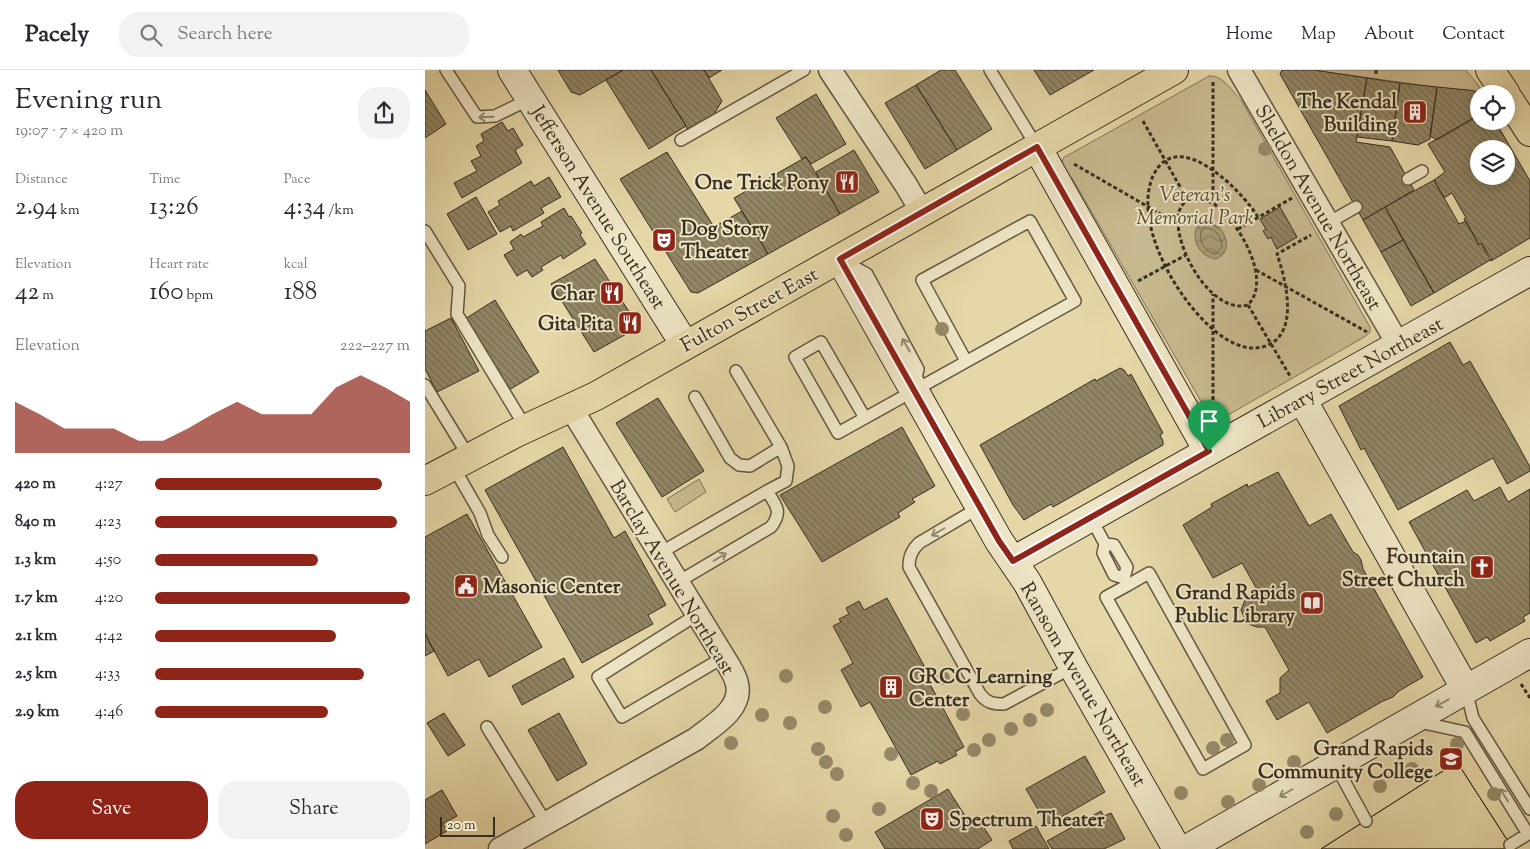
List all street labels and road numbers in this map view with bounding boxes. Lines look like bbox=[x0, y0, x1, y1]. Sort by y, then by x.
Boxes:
street label: Jefferson Avenue Southeast bbox=[522, 100, 672, 316]
street label: Sheldon Avenue Northeast bbox=[1246, 100, 1388, 317]
street label: Fulton Street East bbox=[676, 261, 824, 361]
street label: Library Street Northeast bbox=[1253, 311, 1449, 437]
street label: Barclay Avenue Northeast bbox=[601, 475, 741, 682]
street label: Ransom Avenue Northeast bbox=[1011, 578, 1152, 793]

